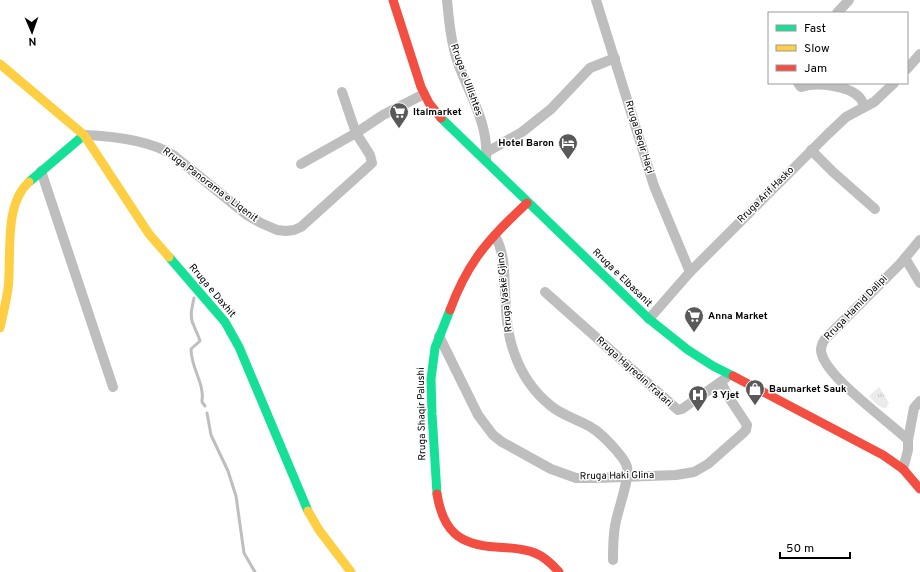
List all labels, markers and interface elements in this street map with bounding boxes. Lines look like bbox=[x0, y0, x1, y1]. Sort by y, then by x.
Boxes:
north arrow bbox=[12, 12, 52, 52]
legend bbox=[768, 12, 908, 84]
text: Fast bbox=[804, 21, 826, 37]
text: N bbox=[28, 34, 37, 48]
text: Slow bbox=[804, 41, 830, 57]
street label: Rruga e Ullishtes bbox=[447, 42, 485, 118]
text: Jam bbox=[804, 61, 827, 77]
street label: Rruga Beqir Haçi bbox=[622, 99, 656, 175]
supermarket icon: Italmarket bbox=[388, 101, 410, 129]
place label: Italmarket bbox=[413, 106, 462, 119]
hotel icon: Hotel Baron bbox=[557, 132, 579, 160]
place label: Hotel Baron bbox=[498, 137, 554, 150]
street label: Rruga Panorama e Liqenit bbox=[160, 145, 260, 225]
street label: Rruga Arif Hasko bbox=[735, 164, 797, 226]
street label: Rruga e Elbasanit bbox=[589, 246, 655, 310]
street label: Rruga Vaskë Gjino bbox=[494, 251, 516, 333]
street label: Rruga e Daxhit bbox=[186, 261, 238, 321]
street label: Rruga Hamid Dalipi bbox=[822, 273, 890, 343]
supermarket icon: Anna Market bbox=[683, 305, 705, 333]
place label: Anna Market bbox=[708, 310, 768, 323]
street label: Rruga Hajredin Fratari bbox=[593, 334, 675, 410]
street label: Rruga Shaqir Palushi bbox=[415, 367, 429, 461]
shop icon: Baumarket Sauk bbox=[744, 378, 766, 406]
place label: Baumarket Sauk bbox=[769, 383, 847, 396]
hospital icon: 3 Yjet bbox=[687, 384, 709, 412]
place label: 3 Yjet bbox=[712, 389, 739, 402]
street label: Rruga Haki Glina bbox=[580, 469, 654, 483]
scale bar bbox=[780, 534, 850, 560]
text: 50 m bbox=[786, 541, 814, 557]

